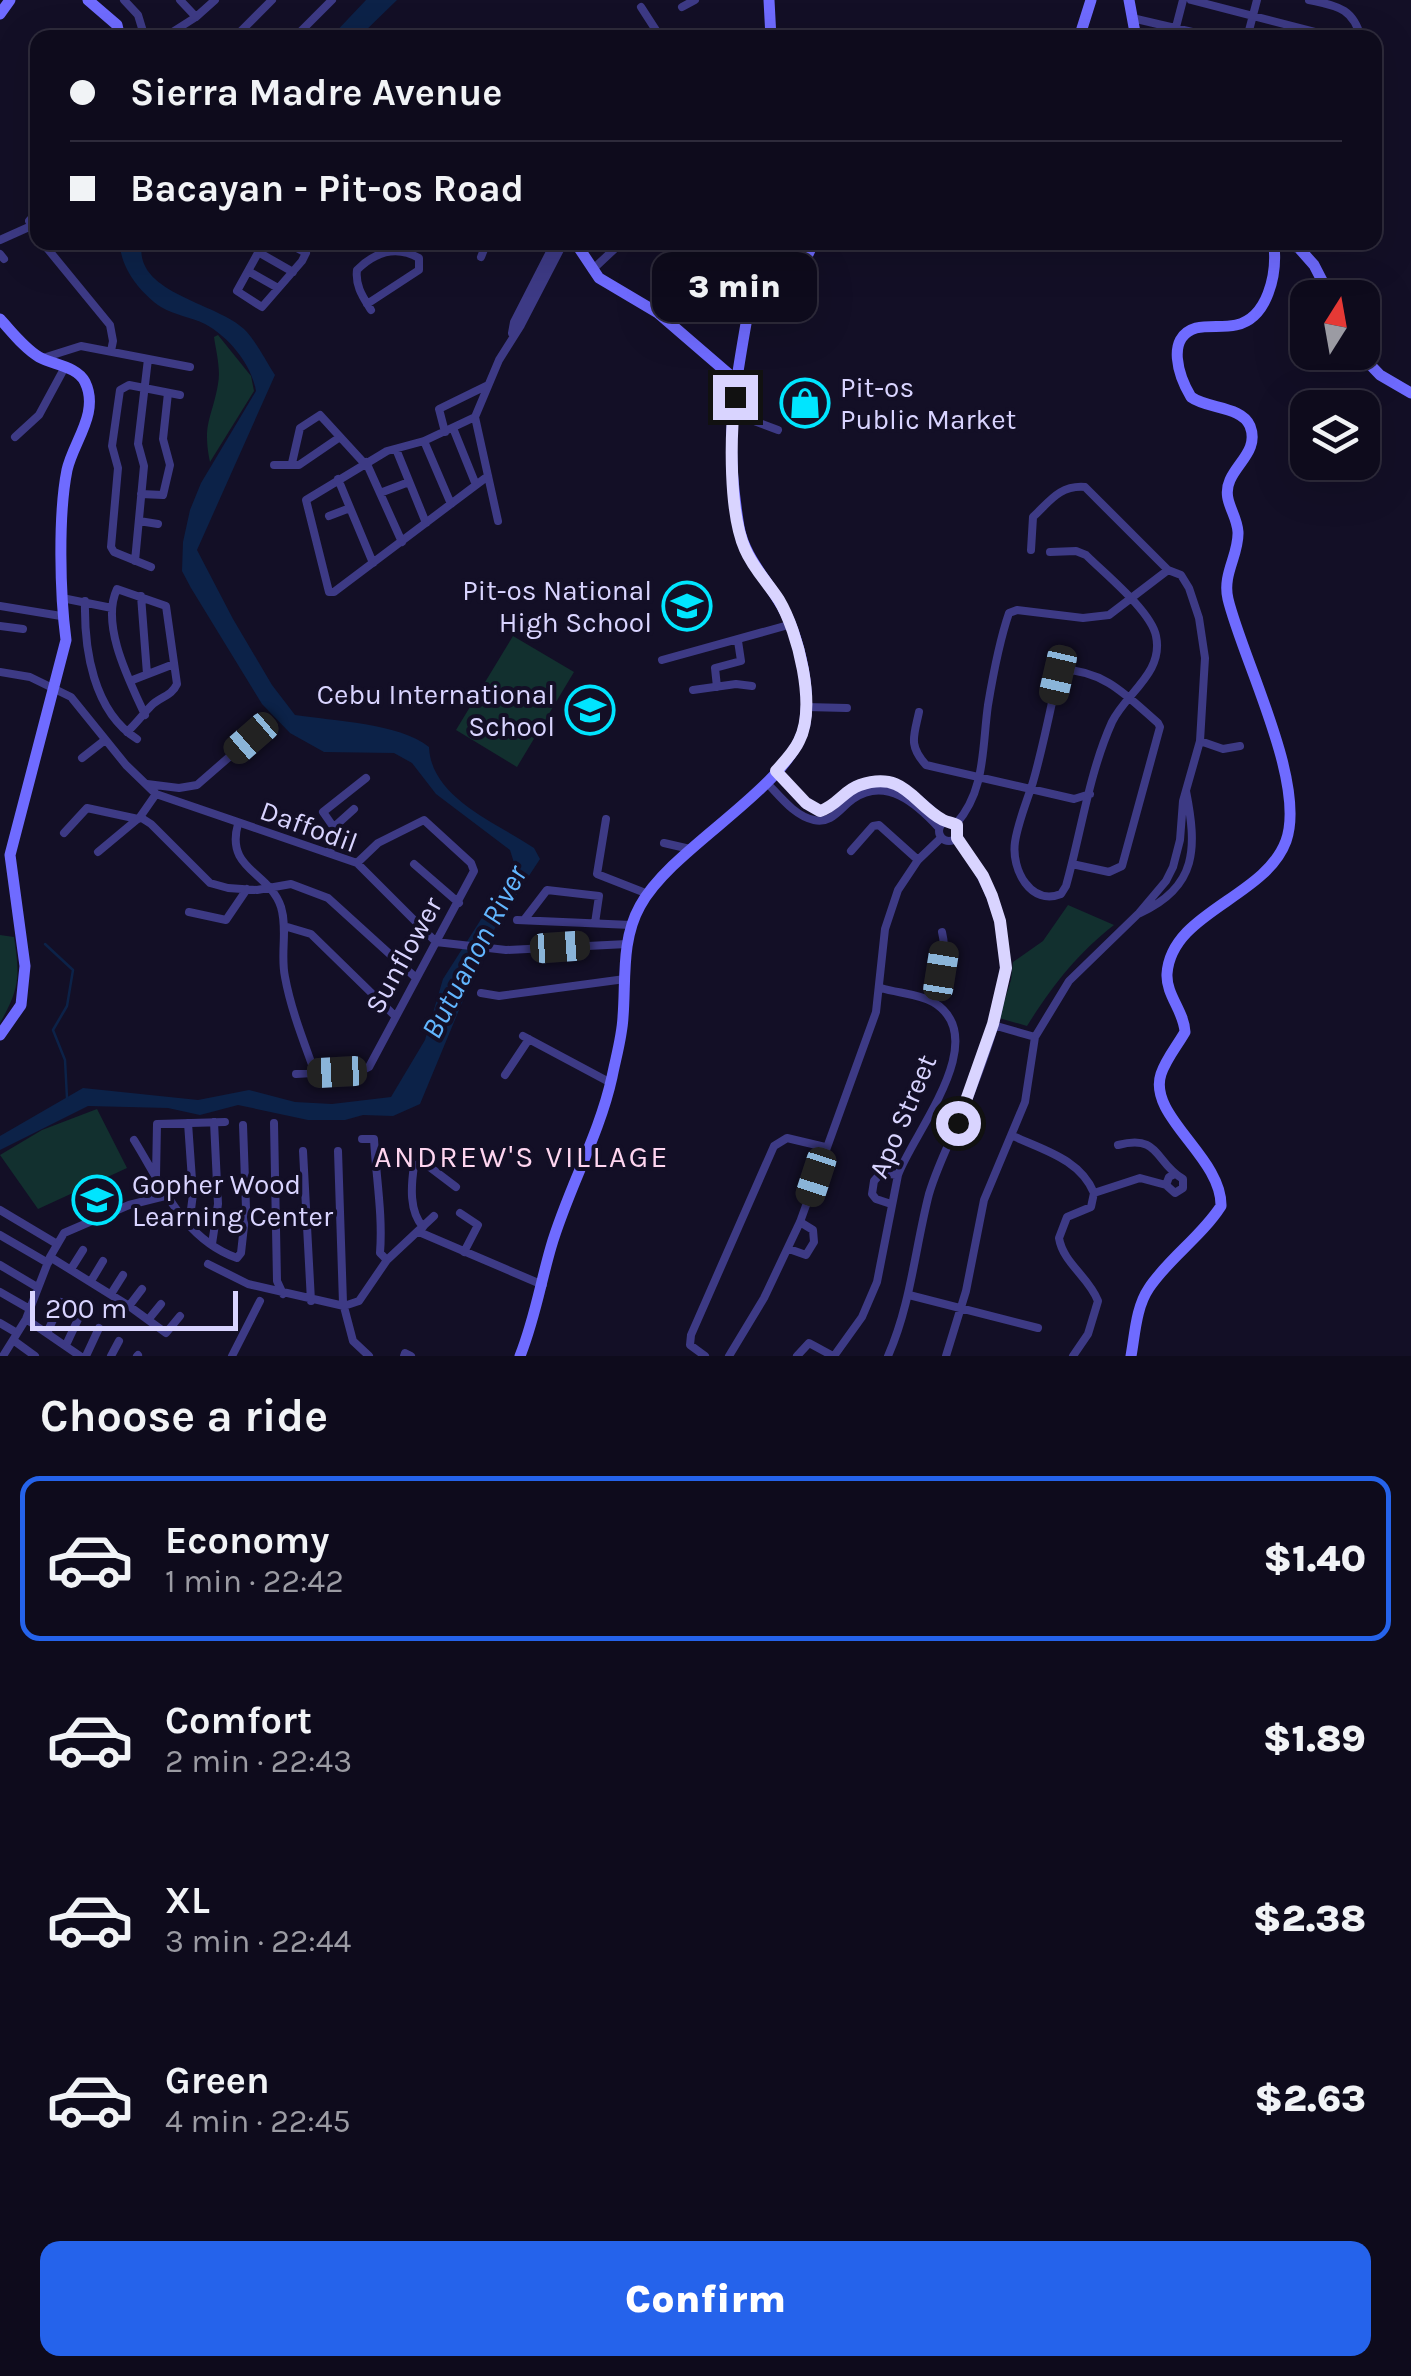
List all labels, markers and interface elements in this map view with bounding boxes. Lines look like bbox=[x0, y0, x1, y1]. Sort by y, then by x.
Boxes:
text: Sierra Madre Avenue bbox=[130, 70, 502, 115]
text: Bacayan - Pit-os Road bbox=[130, 166, 524, 211]
callout: 3 min bbox=[652, 252, 818, 322]
text: 3 min bbox=[688, 268, 781, 305]
north arrow bbox=[1290, 280, 1380, 370]
map controls bbox=[1290, 280, 1380, 480]
place label: Pit-os Public Market bbox=[840, 371, 1016, 436]
route end bbox=[713, 375, 758, 420]
shop icon: Pit-os Public Market bbox=[779, 377, 831, 429]
button: layers bbox=[1290, 390, 1380, 480]
place label: Pit-os National High School bbox=[462, 574, 652, 639]
school or university icon: Pit-os National High School bbox=[661, 580, 713, 632]
car bbox=[1037, 642, 1079, 708]
place label: Cebu International School bbox=[317, 678, 555, 743]
school or university icon: Cebu International School bbox=[564, 684, 616, 736]
car bbox=[219, 707, 283, 769]
street label: Daffodil bbox=[256, 794, 362, 859]
water label: Butuanon River bbox=[413, 858, 536, 1045]
street label: Sunflower bbox=[358, 890, 449, 1019]
car bbox=[529, 930, 591, 964]
car bbox=[921, 939, 961, 1003]
street label: Apo Street bbox=[862, 1049, 943, 1183]
car bbox=[306, 1055, 368, 1089]
route start bbox=[936, 1101, 981, 1146]
district label: ANDREW'S VILLAGE bbox=[374, 1139, 670, 1175]
car bbox=[792, 1144, 840, 1210]
place label: Gopher Wood Learning Center bbox=[132, 1168, 334, 1233]
school or university icon: Gopher Wood Learning Center bbox=[71, 1174, 123, 1226]
scale bar bbox=[30, 1286, 238, 1330]
text: 200 m bbox=[45, 1292, 127, 1325]
text: Choose a ride bbox=[40, 1390, 328, 1442]
icon: car bbox=[45, 1514, 135, 1604]
text: Economy bbox=[165, 1518, 329, 1563]
text: $1.40 bbox=[1264, 1536, 1366, 1581]
text: 1 min · 22:42 bbox=[165, 1563, 344, 1600]
icon: car bbox=[45, 1694, 135, 1784]
text: Comfort bbox=[165, 1698, 312, 1743]
text: $1.89 bbox=[1263, 1716, 1366, 1761]
text: 2 min · 22:43 bbox=[165, 1743, 352, 1780]
icon: car bbox=[45, 1874, 135, 1964]
text: XL bbox=[165, 1878, 210, 1923]
text: $2.38 bbox=[1253, 1896, 1366, 1941]
text: 3 min · 22:44 bbox=[165, 1923, 351, 1960]
icon: car bbox=[45, 2054, 135, 2144]
text: Green bbox=[165, 2058, 270, 2103]
text: $2.63 bbox=[1255, 2076, 1366, 2121]
text: 4 min · 22:45 bbox=[165, 2103, 351, 2140]
button: Confirm bbox=[40, 2241, 1371, 2356]

